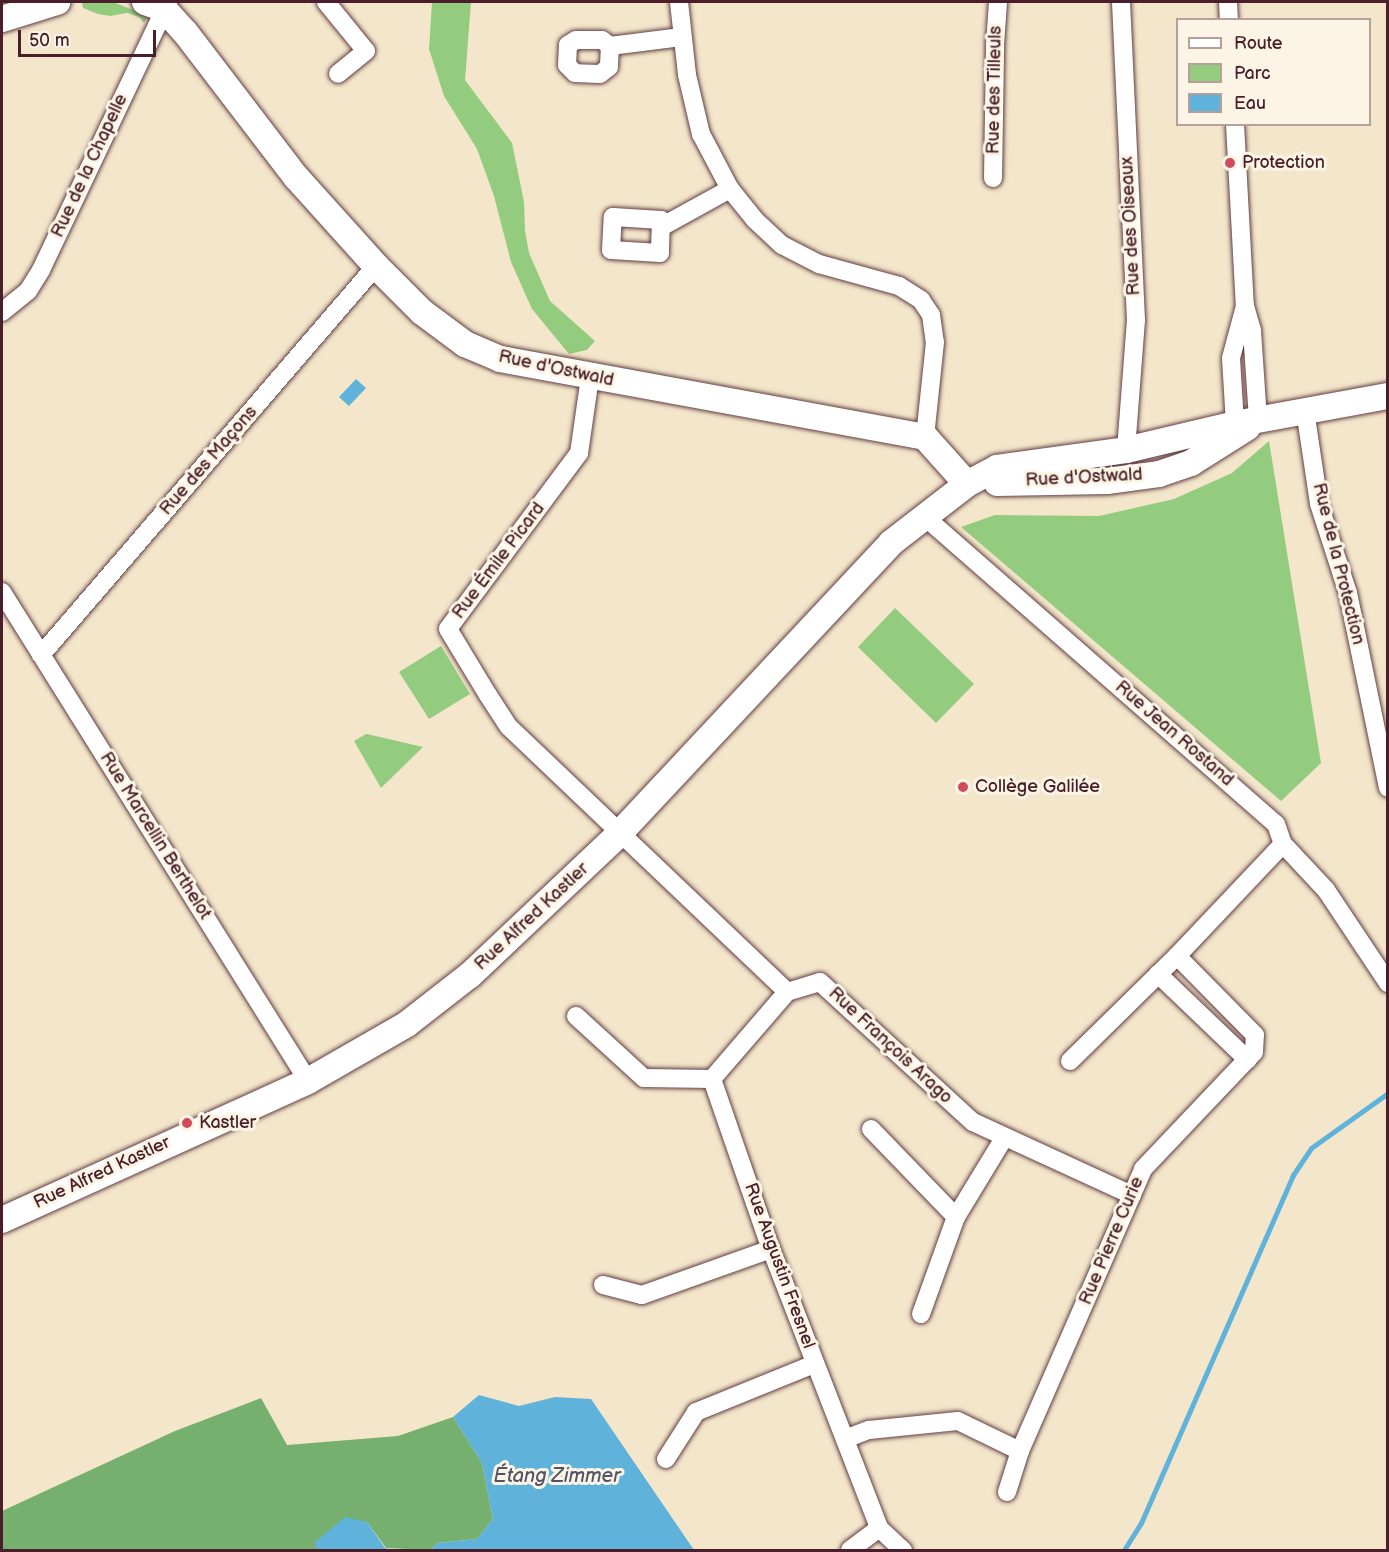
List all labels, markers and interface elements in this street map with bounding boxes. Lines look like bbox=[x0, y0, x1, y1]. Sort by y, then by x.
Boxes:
scale bar bbox=[21, 18, 159, 56]
legend bbox=[1176, 18, 1371, 126]
street label: Rue des Tilleuls bbox=[983, 25, 1007, 155]
text: 50 m bbox=[29, 30, 70, 51]
text: Route bbox=[1234, 33, 1283, 54]
text: Parc bbox=[1234, 63, 1271, 84]
street label: Rue de la Chapelle bbox=[47, 91, 133, 241]
text: Eau bbox=[1234, 93, 1266, 114]
place label: Protection bbox=[1242, 152, 1325, 174]
street label: Rue des Oiseaux bbox=[1117, 156, 1145, 296]
marker: Protection bbox=[1223, 156, 1237, 170]
street label: Rue d'Ostwald bbox=[496, 346, 616, 392]
street label: Rue des Maçons bbox=[156, 402, 262, 520]
street label: Rue d'Ostwald bbox=[1025, 464, 1143, 492]
street label: Rue de la Protection bbox=[1307, 481, 1369, 647]
street label: Rue Émile Picard bbox=[448, 499, 550, 623]
street label: Rue Jean Rostand bbox=[1110, 676, 1238, 792]
street label: Rue Marcellin Berthelot bbox=[95, 748, 215, 924]
place label: Collège Galilée bbox=[975, 776, 1100, 798]
marker: Collège Galilée bbox=[956, 780, 970, 794]
street label: Rue Alfred Kastler bbox=[471, 859, 593, 975]
street label: Rue François Arago bbox=[824, 983, 956, 1109]
place label: Kastler bbox=[199, 1112, 256, 1134]
marker: Kastler bbox=[180, 1116, 194, 1130]
street label: Rue Alfred Kastler bbox=[30, 1132, 174, 1214]
street label: Rue Pierre Curie bbox=[1075, 1174, 1149, 1308]
street label: Rue Augustin Fresnel bbox=[739, 1180, 819, 1352]
water label: Étang Zimmer bbox=[494, 1464, 620, 1488]

